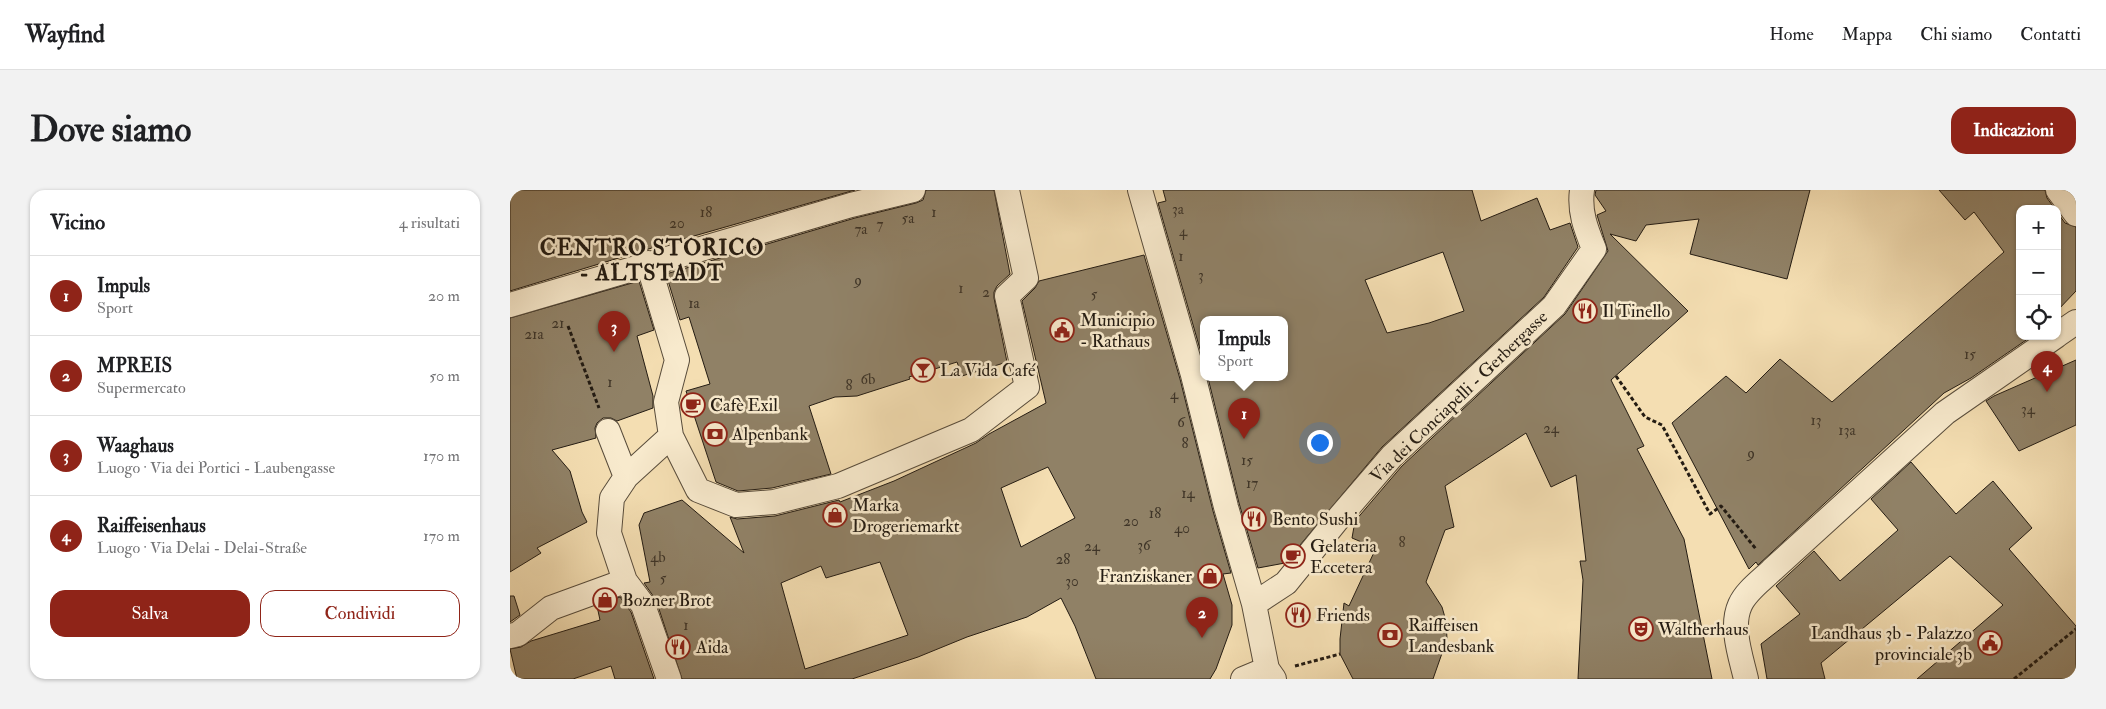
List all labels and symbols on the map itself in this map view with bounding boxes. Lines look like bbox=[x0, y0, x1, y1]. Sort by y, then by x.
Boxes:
house number: 3a bbox=[1172, 200, 1185, 219]
house number: 18 bbox=[700, 203, 712, 222]
house number: 1 bbox=[931, 203, 937, 222]
house number: 5a bbox=[902, 209, 915, 228]
house number: 20 bbox=[669, 214, 685, 233]
house number: 7 bbox=[877, 215, 884, 234]
house number: 7a bbox=[854, 220, 868, 239]
house number: 4 bbox=[1179, 222, 1188, 241]
district label: CENTRO STORICO - ALTSTADT bbox=[540, 234, 764, 287]
house number: 1 bbox=[1178, 247, 1184, 266]
house number: 3 bbox=[1198, 266, 1204, 285]
house number: 9 bbox=[853, 271, 862, 290]
house number: 1 bbox=[958, 279, 964, 298]
house number: 2 bbox=[982, 283, 990, 302]
house number: 5 bbox=[1091, 285, 1098, 304]
house number: 1a bbox=[688, 294, 701, 313]
restaurant icon: Il Tinello bbox=[1572, 298, 1598, 324]
place label: Il Tinello bbox=[1602, 300, 1671, 323]
street label: Via dei Conciapelli - Gerbergasse bbox=[1365, 306, 1553, 488]
place label: Municipio - Rathaus bbox=[1080, 309, 1155, 353]
pin: 3 bbox=[598, 311, 630, 352]
house number: 21 bbox=[552, 314, 564, 333]
public building icon: Municipio - Rathaus bbox=[1049, 317, 1075, 343]
house number: 21a bbox=[524, 325, 544, 344]
house number: 15 bbox=[1964, 345, 1976, 364]
pin: 4 bbox=[2031, 351, 2063, 392]
bar icon: La Vida Café bbox=[910, 357, 936, 383]
place label: La Vida Café bbox=[940, 359, 1036, 382]
house number: 6b bbox=[861, 370, 875, 389]
house number: 1 bbox=[607, 373, 613, 392]
house number: 8 bbox=[845, 376, 853, 395]
house number: 4 bbox=[1170, 385, 1179, 404]
cafe icon: Cafè Exil bbox=[680, 392, 706, 418]
place label: Cafè Exil bbox=[710, 394, 778, 417]
pin: 1 bbox=[1228, 398, 1260, 439]
house number: 34 bbox=[2021, 400, 2036, 419]
house number: 13 bbox=[1810, 411, 1822, 430]
house number: 6 bbox=[1177, 413, 1186, 432]
house number: 24 bbox=[1543, 419, 1560, 438]
bank icon: Alpenbank bbox=[702, 421, 728, 447]
house number: 13a bbox=[1838, 421, 1856, 440]
place label: Alpenbank bbox=[731, 423, 808, 446]
your location bbox=[1307, 430, 1333, 456]
house number: 8 bbox=[1181, 434, 1189, 453]
house number: 9 bbox=[1746, 444, 1755, 463]
house number: 15 bbox=[1241, 451, 1253, 470]
house number: 17 bbox=[1246, 474, 1258, 493]
house number: 14 bbox=[1181, 484, 1196, 503]
place label: Marka Drogeriemarkt bbox=[852, 494, 960, 538]
shop icon: Marka Drogeriemarkt bbox=[822, 502, 848, 528]
house number: 18 bbox=[1149, 504, 1161, 523]
restaurant icon: Bento Sushi bbox=[1241, 506, 1267, 532]
place label: Bento Sushi bbox=[1272, 508, 1359, 531]
house number: 20 bbox=[1123, 512, 1139, 531]
house number: 40 bbox=[1174, 519, 1190, 538]
house number: 8 bbox=[1398, 533, 1406, 552]
place label: Gelateria Eccetera bbox=[1310, 535, 1378, 579]
house number: 36 bbox=[1137, 536, 1152, 555]
house number: 24 bbox=[1084, 537, 1101, 556]
cafe icon: Gelateria Eccetera bbox=[1280, 543, 1306, 569]
house number: 4b bbox=[650, 548, 666, 567]
house number: 28 bbox=[1056, 550, 1070, 569]
shop icon: Franziskaner bbox=[1197, 563, 1223, 589]
place label: Franziskaner bbox=[1099, 565, 1192, 588]
house number: 5 bbox=[660, 569, 667, 588]
house number: 30 bbox=[1065, 572, 1079, 591]
shop icon: Bozner Brot bbox=[592, 587, 618, 613]
place label: Bozner Brot bbox=[622, 589, 711, 612]
pin: 2 bbox=[1186, 597, 1218, 638]
restaurant icon: Friends bbox=[1285, 602, 1311, 628]
place label: Friends bbox=[1316, 604, 1370, 627]
place label: Raiffeisen Landesbank bbox=[1408, 614, 1495, 658]
house number: 1 bbox=[683, 616, 689, 635]
theatre icon: Waltherhaus bbox=[1628, 616, 1654, 642]
place label: Waltherhaus bbox=[1657, 618, 1748, 641]
bank icon: Raiffeisen Landesbank bbox=[1377, 622, 1403, 648]
place label: Landhaus 3b - Palazzo provinciale 3b bbox=[1811, 622, 1972, 666]
public building icon: Landhaus 3b - Palazzo provinciale 3b bbox=[1977, 630, 2003, 656]
restaurant icon: Aida bbox=[665, 634, 691, 660]
place label: Aida bbox=[695, 636, 729, 659]

